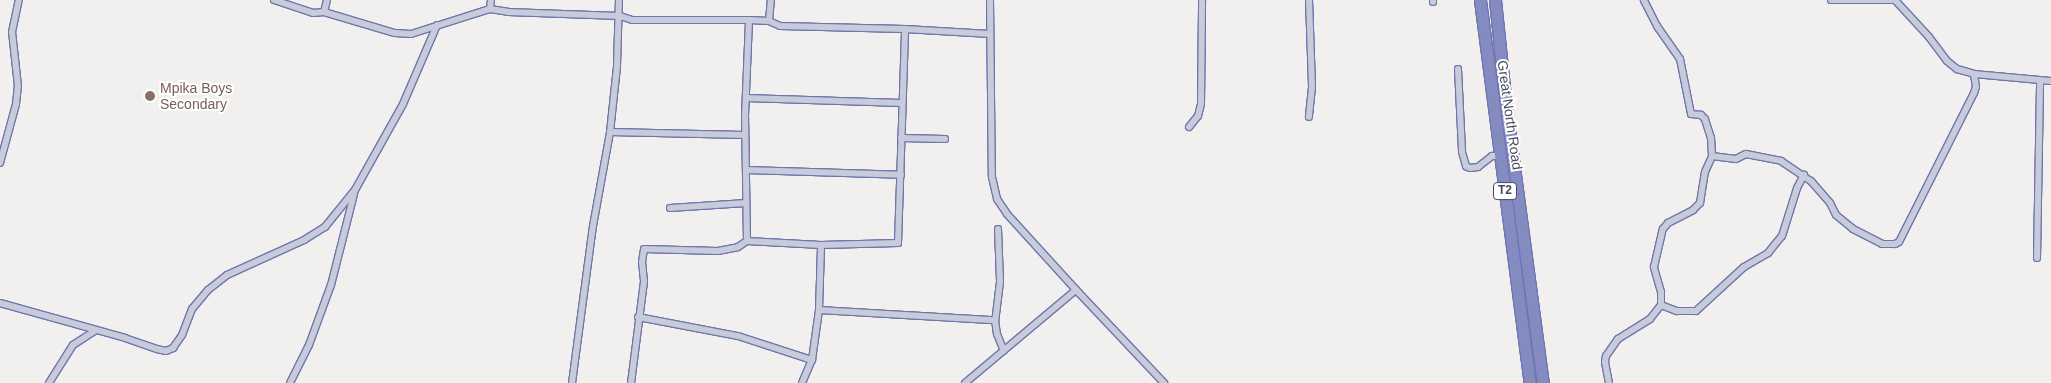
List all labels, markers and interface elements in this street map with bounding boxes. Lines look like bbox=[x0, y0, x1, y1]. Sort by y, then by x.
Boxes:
street label: Great North Road bbox=[1494, 59, 1526, 171]
place label: Mpika Boys Secondary bbox=[160, 80, 232, 112]
marker: Mpika Boys Secondary bbox=[144, 90, 156, 102]
road number: T2 bbox=[1492, 182, 1518, 200]

